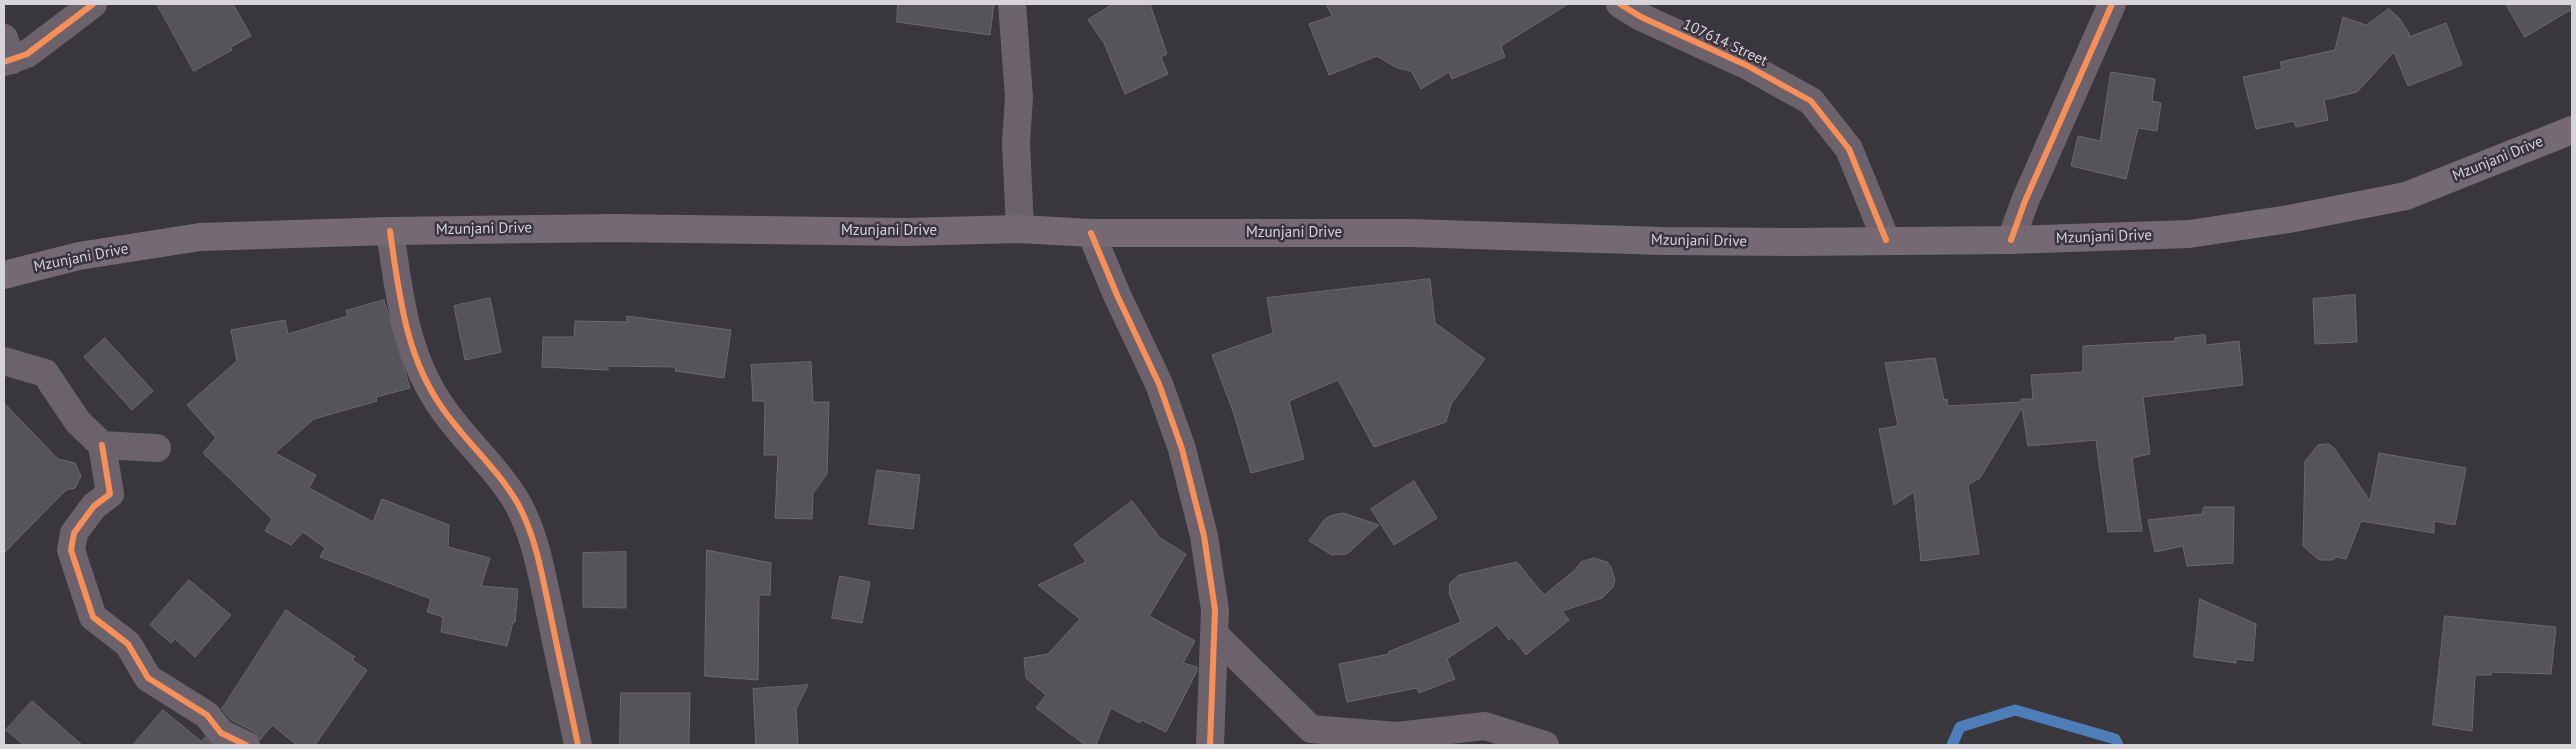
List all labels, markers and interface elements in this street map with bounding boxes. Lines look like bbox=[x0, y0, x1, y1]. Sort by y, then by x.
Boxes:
street label: 107614 Street bbox=[1680, 16, 1770, 70]
street label: Mzunjani Drive bbox=[2450, 133, 2546, 185]
street label: Mzunjani Drive bbox=[436, 219, 532, 239]
street label: Mzunjani Drive bbox=[841, 222, 937, 240]
street label: Mzunjani Drive bbox=[1246, 224, 1342, 242]
street label: Mzunjani Drive bbox=[2056, 226, 2152, 248]
street label: Mzunjani Drive bbox=[1651, 231, 1747, 251]
street label: Mzunjani Drive bbox=[32, 240, 130, 276]

